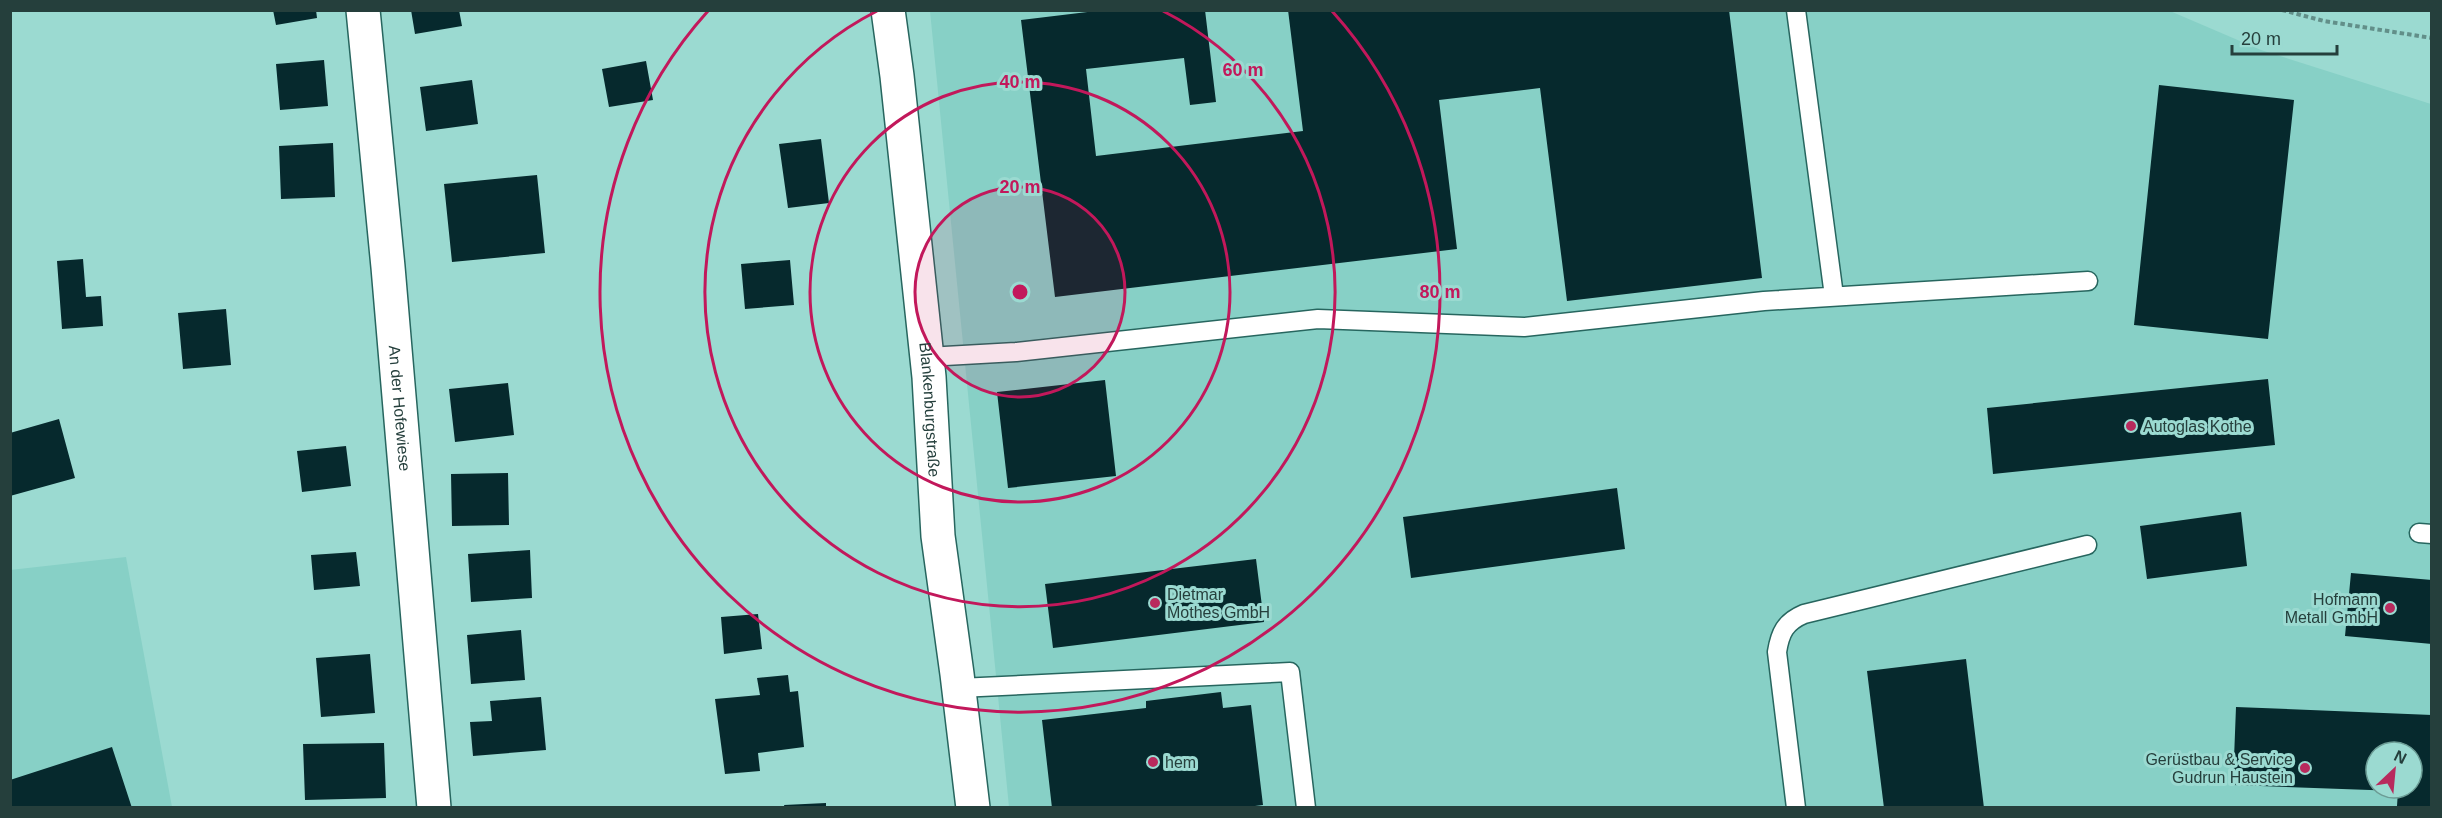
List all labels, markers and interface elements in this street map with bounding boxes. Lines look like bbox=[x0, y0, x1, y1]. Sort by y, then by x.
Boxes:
scale bar bbox=[2232, 18, 2337, 56]
text: 20 m bbox=[2241, 29, 2281, 49]
text: 60 m bbox=[1222, 60, 1264, 80]
text: 40 m bbox=[999, 72, 1041, 92]
text: 20 m bbox=[999, 177, 1041, 197]
centre of rings bbox=[1010, 282, 1030, 302]
text: 80 m bbox=[1419, 282, 1461, 302]
street label: Blankenburgstraße bbox=[917, 341, 943, 478]
street label: An der Hofewiese bbox=[386, 345, 414, 472]
place label: Autoglas Kothe bbox=[2143, 418, 2252, 435]
marker: Autoglas Kothe bbox=[2124, 419, 2138, 433]
place label: Dietmar Mothes GmbH bbox=[1167, 586, 1270, 621]
place label: Hofmann Metall GmbH bbox=[2285, 591, 2378, 626]
marker: Dietmar Mothes GmbH bbox=[1148, 596, 1162, 610]
marker: Hofmann Metall GmbH bbox=[2383, 601, 2397, 615]
north arrow bbox=[2364, 740, 2424, 800]
text: N bbox=[2391, 747, 2409, 767]
place label: Gerüstbau & Service Gudrun Haustein bbox=[2145, 751, 2293, 786]
place label: hem bbox=[1165, 754, 1196, 771]
marker: hem bbox=[1146, 755, 1160, 769]
marker: Gerüstbau & Service Gudrun Haustein bbox=[2298, 761, 2312, 775]

